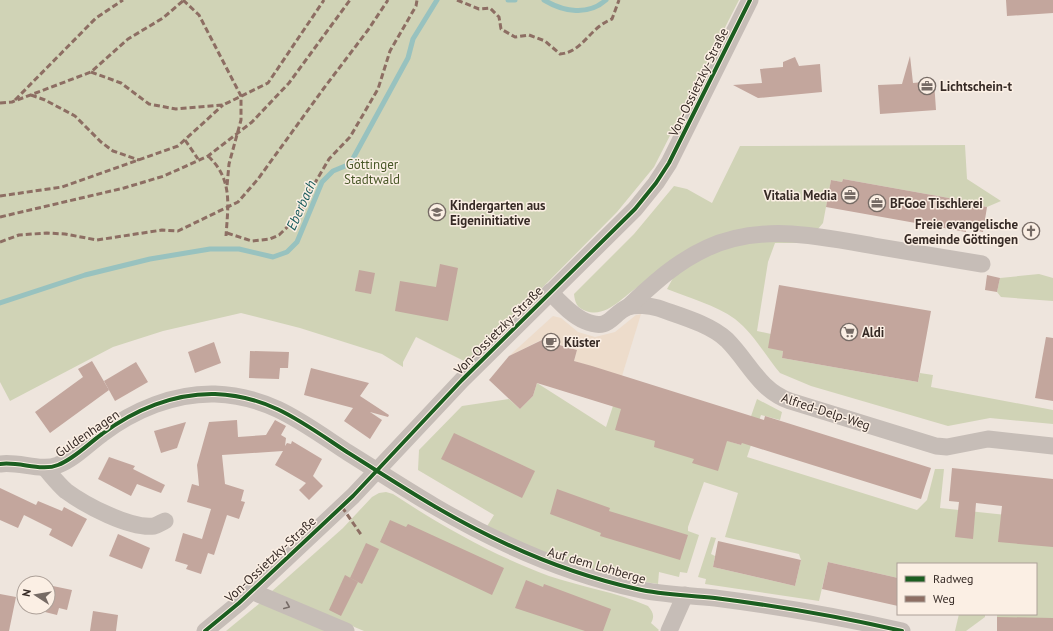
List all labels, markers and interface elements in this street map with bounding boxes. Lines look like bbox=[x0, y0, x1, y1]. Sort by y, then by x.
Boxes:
street label: Von-Ossietzky-Straße bbox=[664, 25, 732, 140]
office icon: Lichtschein-t bbox=[917, 76, 937, 96]
place label: Lichtschein-t bbox=[940, 78, 1012, 95]
park label: Göttinger Stadtwald bbox=[344, 156, 400, 188]
water label: Eberbach bbox=[282, 177, 320, 233]
office icon: Vitalia Media bbox=[840, 185, 860, 205]
place label: Vitalia Media bbox=[763, 187, 837, 204]
office icon: BFGoe Tischlerei bbox=[867, 193, 887, 213]
place label: BFGoe Tischlerei bbox=[890, 195, 983, 212]
place label: Kindergarten aus Eigeninitiative bbox=[450, 197, 546, 229]
school or university icon: Kindergarten aus Eigeninitiative bbox=[427, 202, 447, 222]
place label: Freie evangelische Gemeinde Göttingen bbox=[904, 216, 1018, 248]
church icon: Freie evangelische Gemeinde Göttingen bbox=[1021, 221, 1041, 241]
street label: Von-Ossietzky-Straße bbox=[450, 282, 546, 379]
supermarket icon: Aldi bbox=[839, 322, 859, 342]
place label: Aldi bbox=[862, 324, 884, 341]
cafe icon: Küster bbox=[541, 332, 561, 352]
place label: Küster bbox=[564, 334, 601, 351]
street label: Alfred-Delp-Weg bbox=[779, 389, 872, 434]
street label: Guldenhagen bbox=[52, 406, 123, 461]
street label: Von-Ossietzky-Straße bbox=[220, 513, 320, 607]
street label: Auf dem Lohberge bbox=[546, 543, 648, 588]
legend bbox=[897, 563, 1037, 615]
text: Radweg bbox=[933, 571, 974, 586]
north arrow bbox=[16, 575, 56, 615]
text: N bbox=[19, 588, 34, 598]
text: Weg bbox=[933, 591, 955, 606]
one-way arrow bbox=[283, 601, 291, 609]

